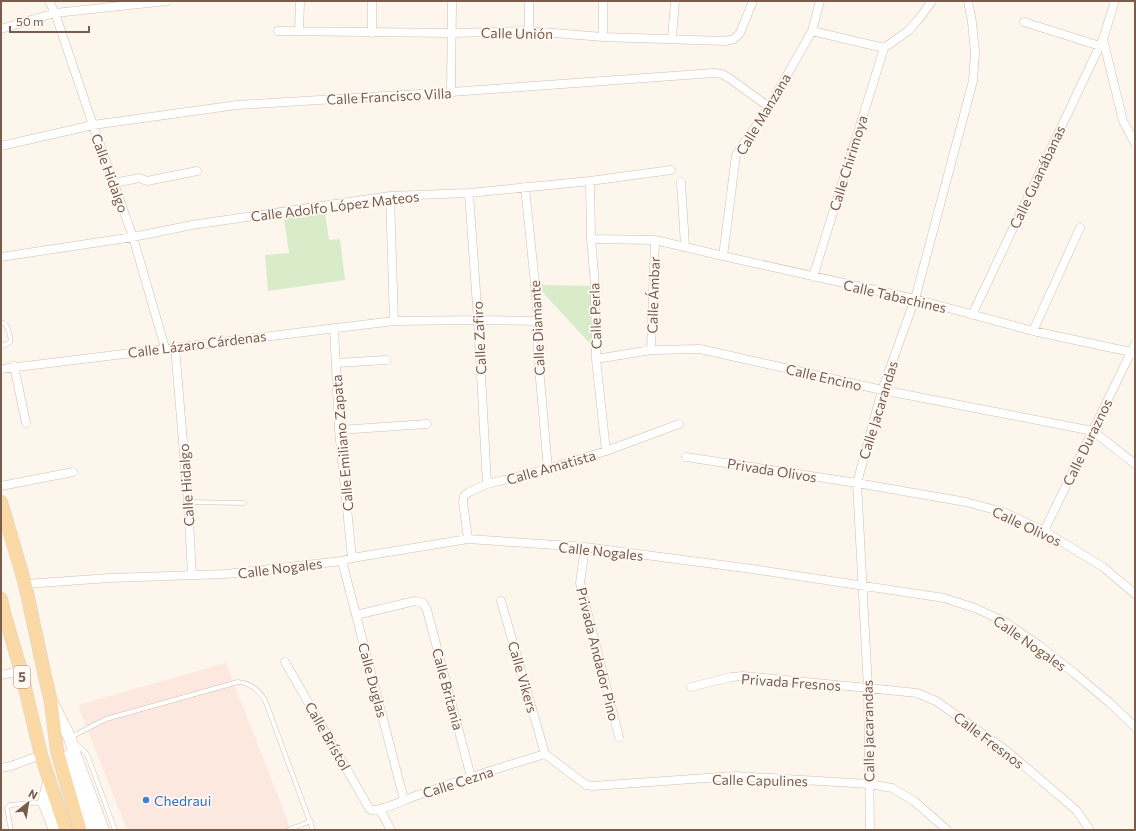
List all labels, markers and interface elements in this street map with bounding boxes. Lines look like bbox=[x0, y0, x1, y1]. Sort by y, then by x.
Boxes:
scale bar bbox=[10, 8, 89, 34]
text: 50 m bbox=[16, 14, 44, 28]
street label: Calle Unión bbox=[481, 24, 553, 42]
street label: Calle Manzana bbox=[732, 70, 794, 158]
street label: Calle Francisco Villa bbox=[326, 84, 452, 108]
street label: Calle Chirimoya bbox=[825, 113, 871, 213]
street label: Calle Guanábanas bbox=[1006, 123, 1068, 231]
street label: Calle Hidalgo bbox=[88, 131, 132, 215]
street label: Calle Adolfo López Mateos bbox=[250, 187, 420, 225]
street label: Calle Ámbar bbox=[643, 256, 663, 334]
street label: Calle Tabachines bbox=[842, 276, 948, 316]
street label: Calle Diamante bbox=[526, 280, 548, 376]
street label: Calle Perla bbox=[585, 282, 605, 350]
street label: Calle Zafiro bbox=[469, 301, 489, 375]
street label: Calle Lázaro Cárdenas bbox=[127, 327, 267, 361]
street label: Calle Jacarandas bbox=[855, 359, 901, 461]
street label: Calle Encino bbox=[784, 360, 864, 394]
street label: Calle Emiliano Zapata bbox=[328, 374, 356, 512]
street label: Calle Duraznos bbox=[1059, 396, 1115, 488]
street label: Calle Hidalgo bbox=[175, 443, 197, 527]
street label: Calle Amatista bbox=[504, 446, 598, 488]
street label: Privada Olivos bbox=[726, 455, 818, 485]
street label: Calle Olivos bbox=[990, 503, 1064, 549]
street label: Calle Nogales bbox=[558, 538, 644, 564]
street label: Calle Nogales bbox=[237, 554, 323, 582]
street label: Privada Andador Pino bbox=[573, 585, 623, 723]
street label: Calle Nogales bbox=[990, 612, 1070, 674]
street label: Calle Vikers bbox=[505, 639, 541, 715]
street label: Calle Duglas bbox=[355, 641, 391, 719]
street label: Calle Britania bbox=[429, 646, 467, 732]
road number: 5 bbox=[14, 666, 30, 688]
street label: Privada Fresnos bbox=[741, 670, 841, 694]
street label: Calle Jacarandas bbox=[859, 680, 877, 782]
street label: Calle Brístol bbox=[302, 699, 354, 773]
street label: Calle Fresnos bbox=[950, 708, 1028, 772]
street label: Calle Cezna bbox=[420, 763, 496, 801]
street label: Calle Capulines bbox=[712, 771, 808, 789]
north arrow bbox=[8, 783, 48, 823]
text: N bbox=[26, 786, 40, 802]
place label: Chedraui bbox=[154, 792, 211, 809]
marker: Chedraui bbox=[141, 795, 151, 805]

